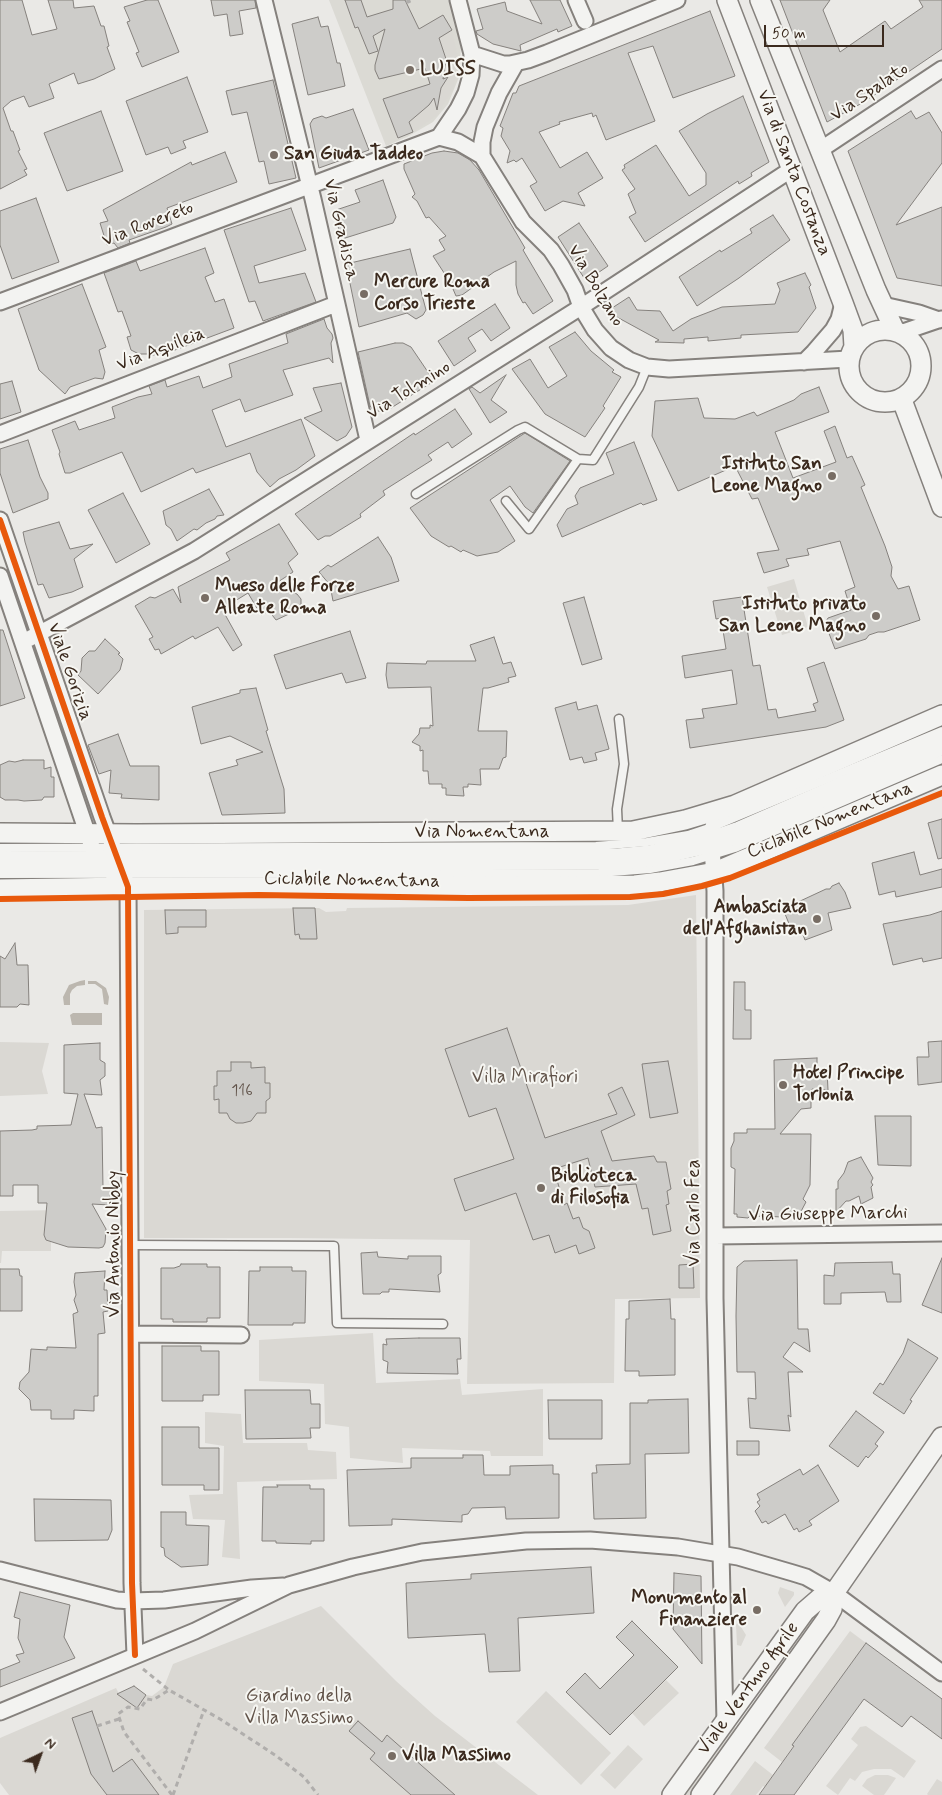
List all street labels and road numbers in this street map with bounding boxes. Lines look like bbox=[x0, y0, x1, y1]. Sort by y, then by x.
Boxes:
street label: Via Spalato bbox=[827, 59, 913, 127]
street label: Via di Santa Costanza bbox=[751, 87, 835, 259]
street label: Via Gradisca bbox=[317, 177, 363, 283]
street label: Via Rovereto bbox=[99, 197, 197, 253]
street label: Via Bolzano bbox=[562, 241, 628, 331]
street label: Via Aquileia bbox=[114, 323, 208, 377]
street label: Via Tolmino bbox=[363, 356, 455, 426]
street label: Viale Gorizia bbox=[42, 620, 96, 724]
street label: Ciclabile Nomentana bbox=[744, 777, 916, 865]
street label: Via Nomentana bbox=[415, 822, 549, 844]
street label: Ciclabile Nomentana bbox=[264, 868, 440, 894]
street label: Via Carlo Fea bbox=[684, 1159, 706, 1267]
street label: Via Antonio Nibby bbox=[104, 1171, 126, 1317]
street label: Via Giuseppe Marchi bbox=[748, 1202, 908, 1228]
street label: Viale Ventuno Aprile bbox=[693, 1618, 805, 1760]

